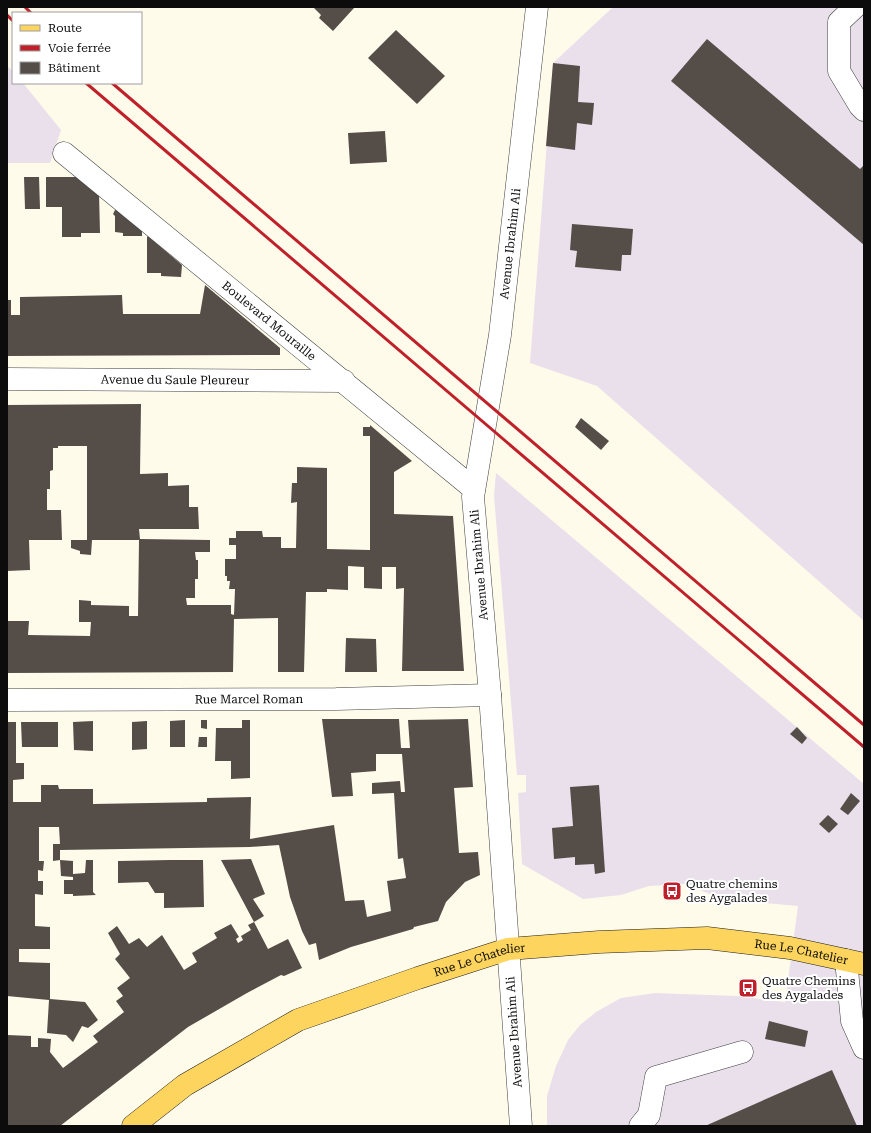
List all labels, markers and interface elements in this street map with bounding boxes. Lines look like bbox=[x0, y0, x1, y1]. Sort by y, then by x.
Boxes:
legend bbox=[12, 12, 142, 84]
text: Route bbox=[48, 21, 82, 35]
text: Voie ferrée bbox=[48, 41, 111, 55]
text: Bâtiment bbox=[48, 61, 101, 75]
street label: Avenue Ibrahim Ali bbox=[497, 187, 524, 300]
street label: Boulevard Mouraille bbox=[219, 278, 319, 364]
street label: Avenue du Saule Pleureur bbox=[101, 373, 249, 387]
street label: Avenue Ibrahim Ali bbox=[467, 509, 491, 621]
street label: Rue Marcel Roman bbox=[195, 692, 304, 706]
place label: Quatre chemins des Aygalades bbox=[686, 877, 778, 905]
bus stop icon: Quatre chemins des Aygalades bbox=[661, 880, 683, 902]
street label: Rue Le Chatelier bbox=[754, 937, 850, 967]
street label: Rue Le Chatelier bbox=[432, 941, 526, 980]
place label: Quatre Chemins des Aygalades bbox=[762, 974, 856, 1002]
street label: Avenue Ibrahim Ali bbox=[503, 976, 525, 1088]
bus stop icon: Quatre Chemins des Aygalades bbox=[737, 977, 759, 999]

